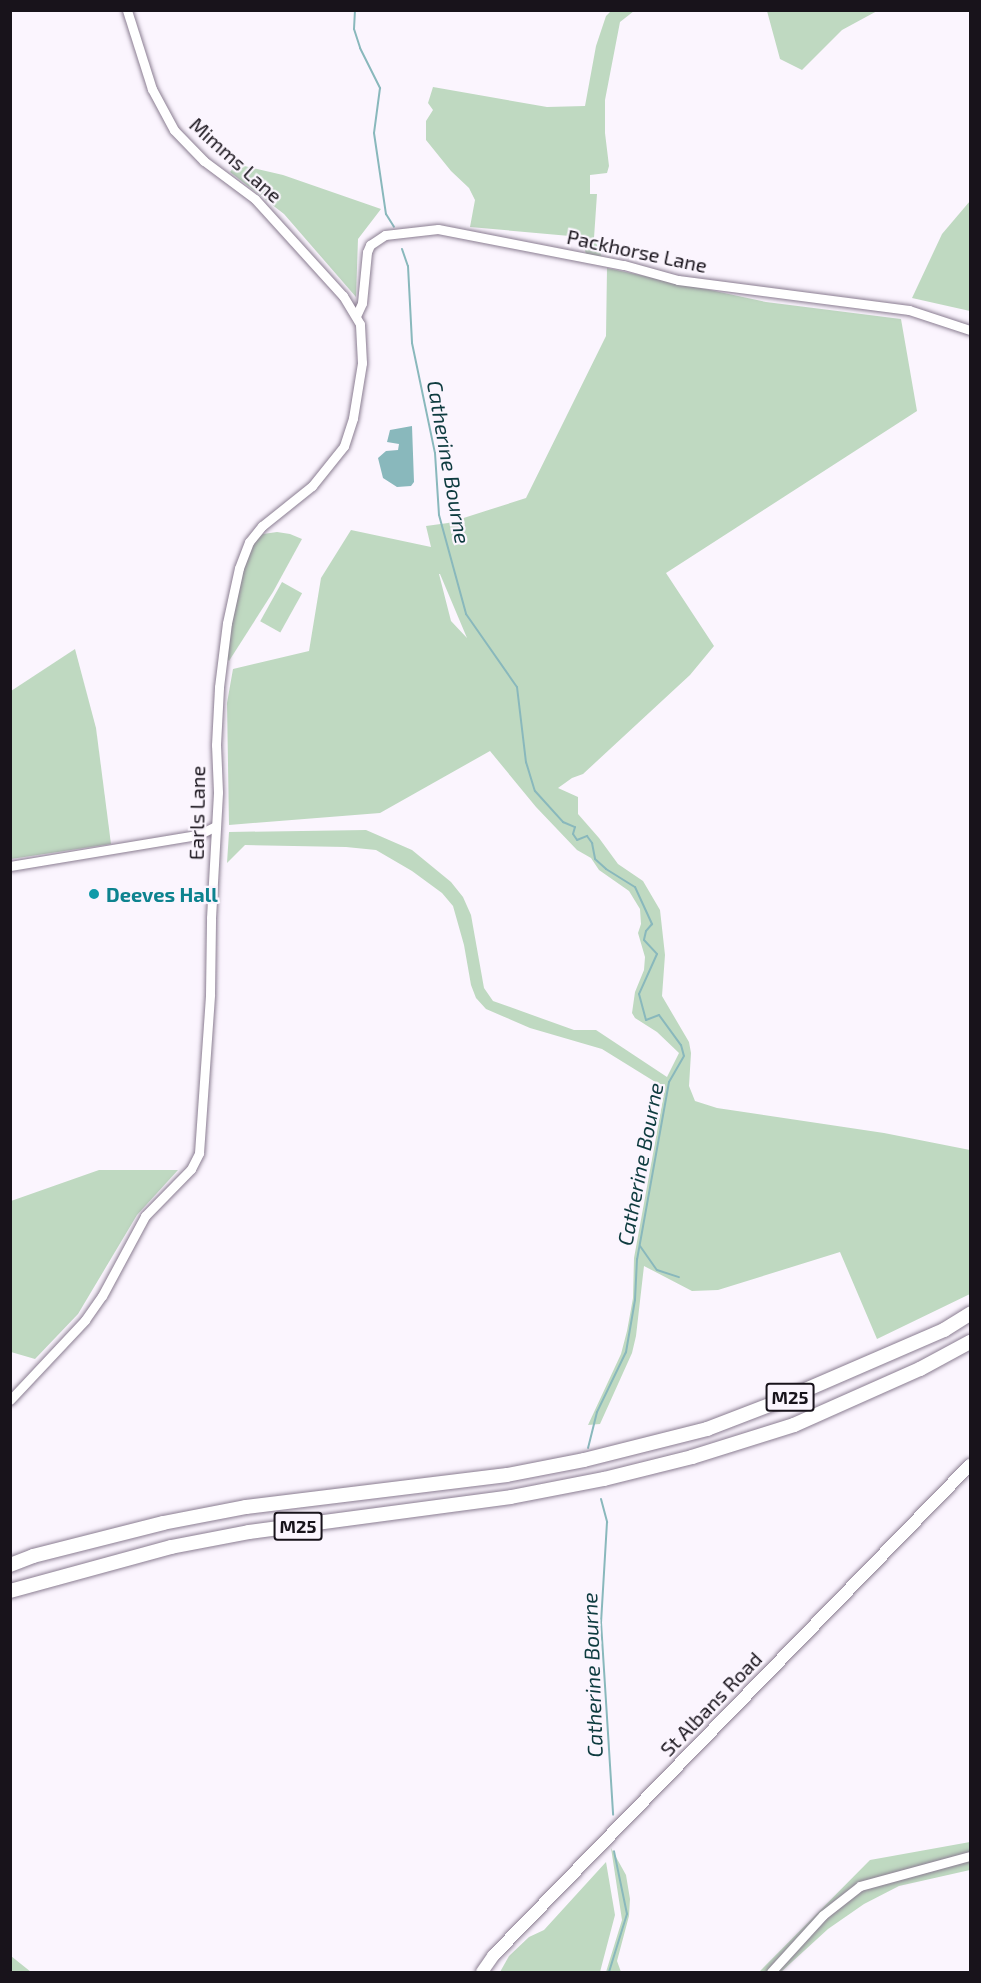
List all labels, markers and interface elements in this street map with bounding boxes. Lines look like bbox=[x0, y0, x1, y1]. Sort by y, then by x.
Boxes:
street label: Mimms Lane bbox=[185, 112, 287, 208]
street label: Packhorse Lane bbox=[565, 224, 709, 278]
water label: Catherine Bourne bbox=[422, 378, 476, 546]
street label: Earls Lane bbox=[184, 766, 210, 860]
place label: Deeves Hall bbox=[106, 882, 218, 906]
marker: Deeves Hall bbox=[87, 887, 101, 901]
water label: Catherine Bourne bbox=[612, 1080, 668, 1248]
road number: M25 bbox=[764, 1382, 816, 1412]
road number: M25 bbox=[272, 1511, 324, 1541]
water label: Catherine Bourne bbox=[577, 1592, 607, 1758]
street label: St Albans Road bbox=[655, 1647, 767, 1761]

